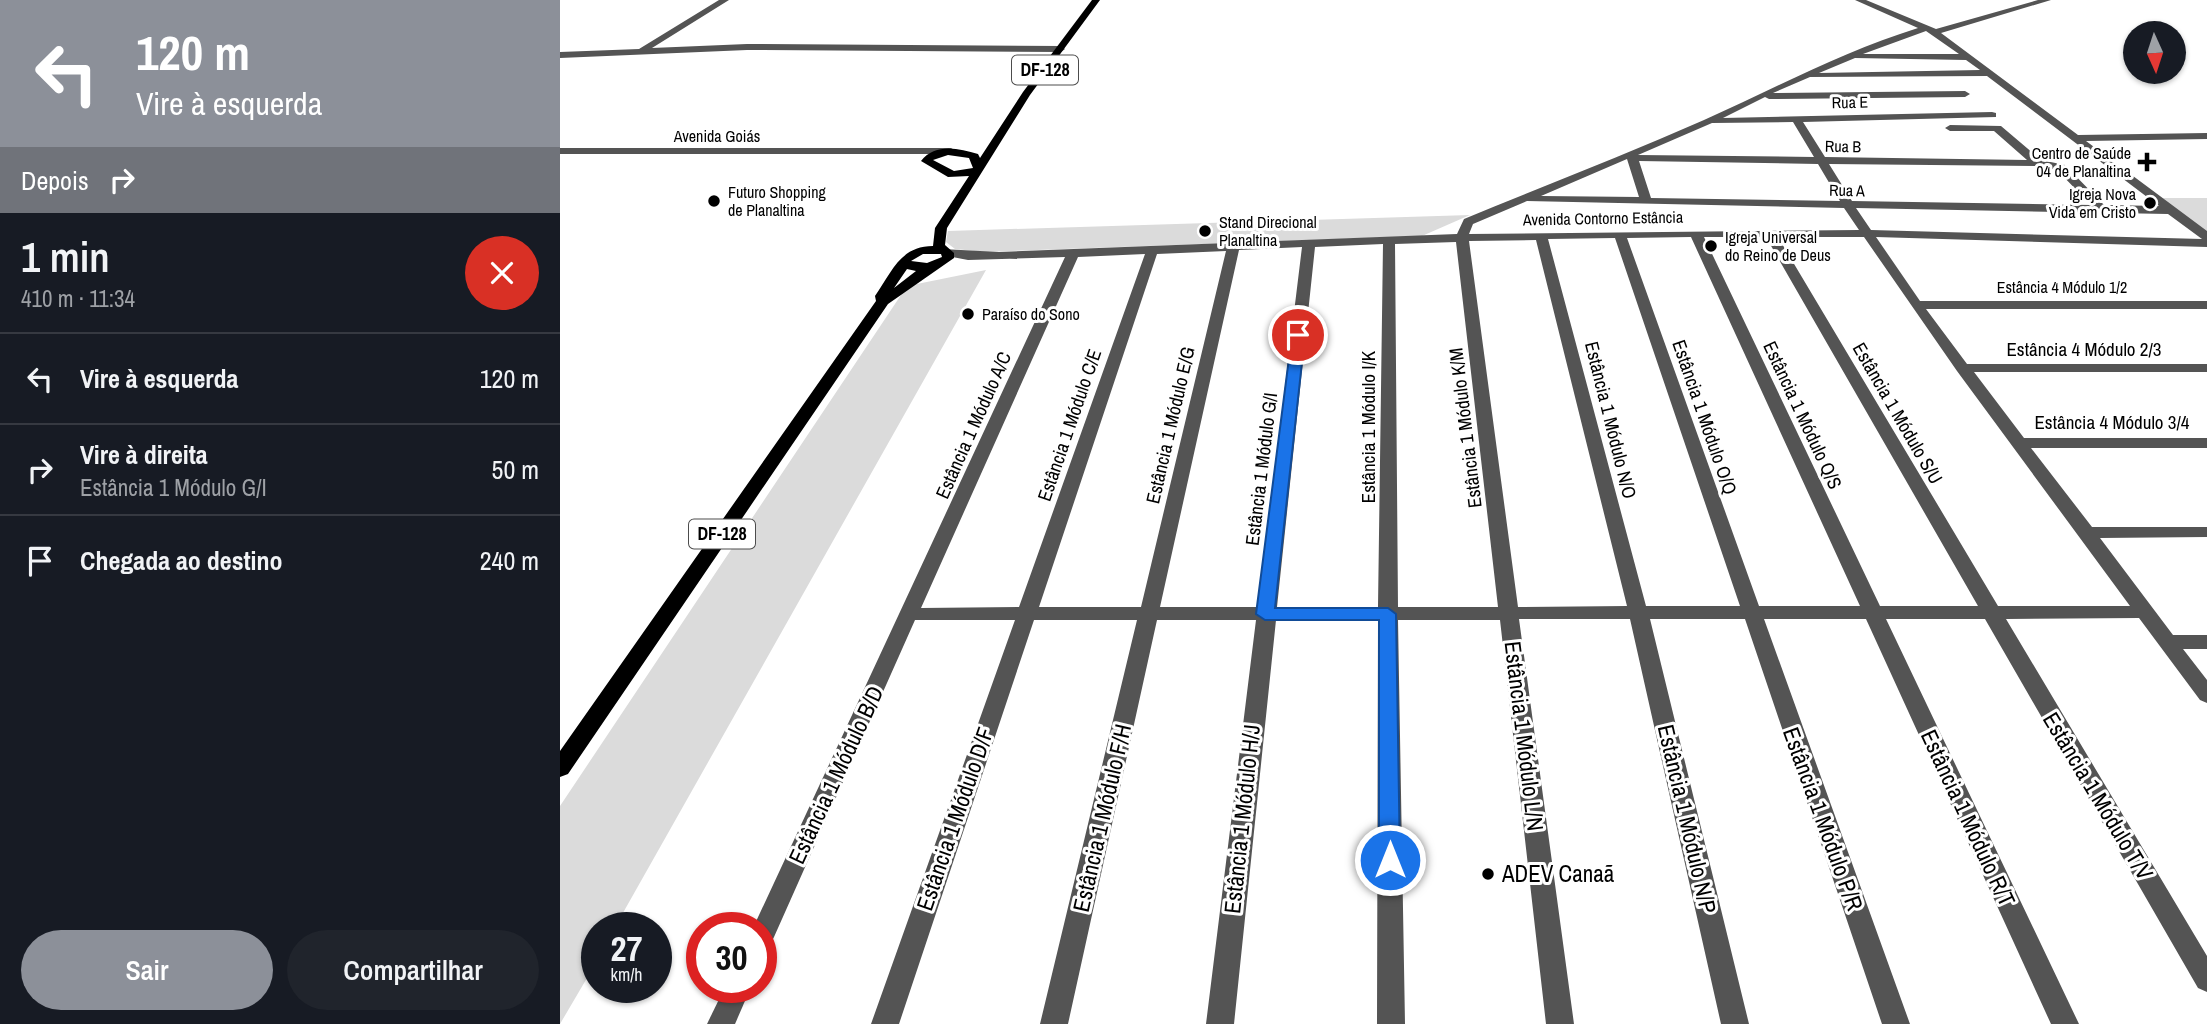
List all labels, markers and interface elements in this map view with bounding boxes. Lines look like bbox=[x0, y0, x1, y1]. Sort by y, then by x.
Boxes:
text: 120 m bbox=[136, 19, 250, 85]
north arrow bbox=[2123, 21, 2186, 84]
map controls bbox=[2123, 21, 2186, 84]
icon: left bbox=[21, 28, 112, 119]
road number: DF-128 bbox=[1012, 56, 1078, 84]
text: Vire à esquerda bbox=[136, 82, 322, 125]
street label: Rua E bbox=[1832, 91, 1868, 113]
street label: Avenida Goiás bbox=[673, 125, 760, 147]
street label: Rua B bbox=[1825, 135, 1862, 157]
place label: Centro de Saúde 04 de Planaltina bbox=[2032, 142, 2132, 182]
marker: Centro de Saúde 04 de Planaltina bbox=[2137, 152, 2157, 172]
icon: right bbox=[103, 161, 141, 199]
text: Depois bbox=[21, 163, 89, 198]
street label: Rua A bbox=[1829, 179, 1865, 201]
place label: Futuro Shopping de Planaltina bbox=[728, 181, 826, 221]
place label: Igreja Nova Vida em Cristo bbox=[2049, 183, 2137, 223]
marker: Futuro Shopping de Planaltina bbox=[706, 193, 722, 209]
marker: Igreja Nova Vida em Cristo bbox=[2142, 195, 2158, 211]
street label: Avenida Contorno Estância bbox=[1522, 206, 1684, 230]
place label: Stand Direcional Planaltina bbox=[1219, 211, 1317, 251]
marker: Stand Direcional Planaltina bbox=[1197, 223, 1213, 239]
place label: Igreja Universal do Reino de Deus bbox=[1725, 226, 1831, 266]
text: 1 min bbox=[21, 229, 110, 285]
button: close bbox=[465, 236, 539, 310]
marker: Igreja Universal do Reino de Deus bbox=[1703, 238, 1719, 254]
street label: Estância 4 Módulo 1/2 bbox=[1997, 276, 2127, 298]
text: 410 m · 11:34 bbox=[21, 283, 135, 314]
place label: Paraíso do Sono bbox=[982, 303, 1080, 325]
pin bbox=[1268, 305, 1328, 365]
marker: Paraíso do Sono bbox=[960, 306, 976, 322]
icon: arrive bbox=[1279, 316, 1317, 354]
street label: Estância 1 Módulo O/Q bbox=[1666, 336, 1744, 498]
street label: Estância 4 Módulo 2/3 bbox=[2006, 336, 2162, 362]
street label: Estância 1 Módulo Q/S bbox=[1757, 337, 1849, 493]
street label: Estância 1 Módulo S/U bbox=[1847, 337, 1949, 489]
street label: Estância 1 Módulo N/O bbox=[1579, 339, 1643, 501]
street label: Estância 1 Módulo E/G bbox=[1139, 344, 1201, 506]
street label: Estância 1 Módulo C/E bbox=[1031, 345, 1107, 505]
street label: Estância 1 Módulo K/M bbox=[1442, 346, 1488, 510]
street label: Estância 1 Módulo A/C bbox=[929, 347, 1017, 503]
street label: Estância 1 Módulo I/K bbox=[1355, 350, 1381, 503]
icon: left bbox=[21, 360, 59, 398]
text: Vire à esquerda bbox=[80, 361, 238, 396]
text: 120 m bbox=[480, 361, 539, 396]
street label: Estância 1 Módulo G/I bbox=[1239, 391, 1283, 547]
street label: Estância 4 Módulo 3/4 bbox=[2034, 409, 2190, 435]
text: Vire à direita bbox=[80, 437, 208, 472]
icon: right bbox=[21, 451, 59, 489]
text: 50 m bbox=[492, 452, 539, 487]
text: Estância 1 Módulo G/I bbox=[80, 472, 267, 503]
road number: DF-128 bbox=[689, 520, 755, 548]
icon: arrive bbox=[21, 542, 59, 580]
text: Chegada ao destino bbox=[80, 543, 283, 578]
text: 240 m bbox=[480, 543, 539, 578]
street label: Estância 1 Módulo L/N bbox=[1497, 639, 1552, 833]
street label: Estância 1 Módulo B/D bbox=[781, 681, 890, 869]
street label: Estância 1 Módulo T/V bbox=[2036, 706, 2161, 886]
street label: Estância 1 Módulo F/H bbox=[1065, 721, 1138, 915]
street label: Estância 1 Módulo N/P bbox=[1651, 721, 1724, 916]
street label: Estância 1 Módulo D/F bbox=[909, 723, 1000, 915]
street label: Estância 1 Módulo H/J bbox=[1216, 723, 1267, 915]
street label: Estância 1 Módulo P/R bbox=[1776, 723, 1871, 915]
street label: Estância 1 Módulo R/T bbox=[1914, 724, 2023, 912]
position arrow bbox=[1353, 823, 1427, 897]
place label: ADEV Canaã bbox=[1501, 858, 1615, 889]
marker: ADEV Canaã bbox=[1480, 866, 1496, 882]
speed limit sign: 30 bbox=[686, 912, 777, 1003]
text: 27 bbox=[611, 925, 642, 972]
button: Sair bbox=[21, 930, 273, 1010]
button: Compartilhar bbox=[287, 930, 539, 1010]
text: km/h bbox=[611, 962, 643, 987]

